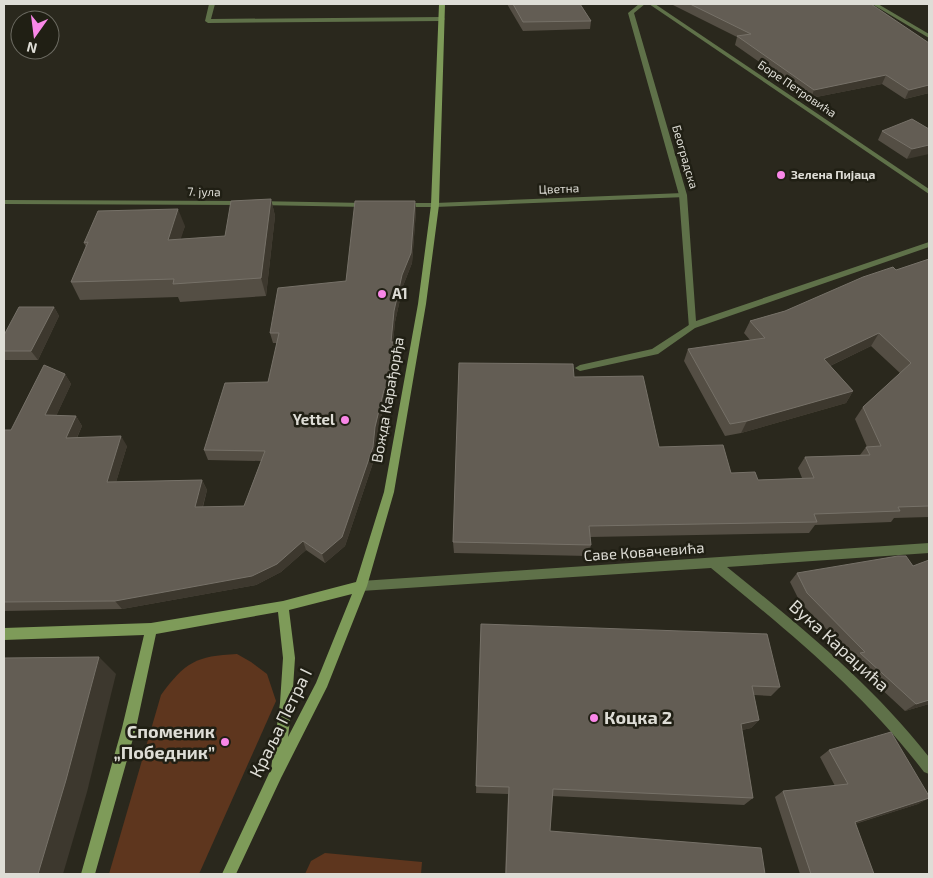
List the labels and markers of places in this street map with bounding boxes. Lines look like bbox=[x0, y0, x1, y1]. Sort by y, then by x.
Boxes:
place label: Зелена Пијаца bbox=[791, 167, 876, 182]
marker: Зелена Пијаца bbox=[775, 169, 787, 181]
place label: A1 bbox=[392, 284, 408, 302]
marker: A1 bbox=[376, 288, 388, 300]
place label: Yettel bbox=[293, 410, 335, 428]
marker: Yettel bbox=[339, 414, 351, 426]
place label: Коцка 2 bbox=[604, 706, 672, 728]
marker: Коцка 2 bbox=[588, 712, 600, 724]
place label: Споменик „Победник” bbox=[113, 720, 215, 763]
marker: Споменик „Победник” bbox=[219, 736, 231, 748]

